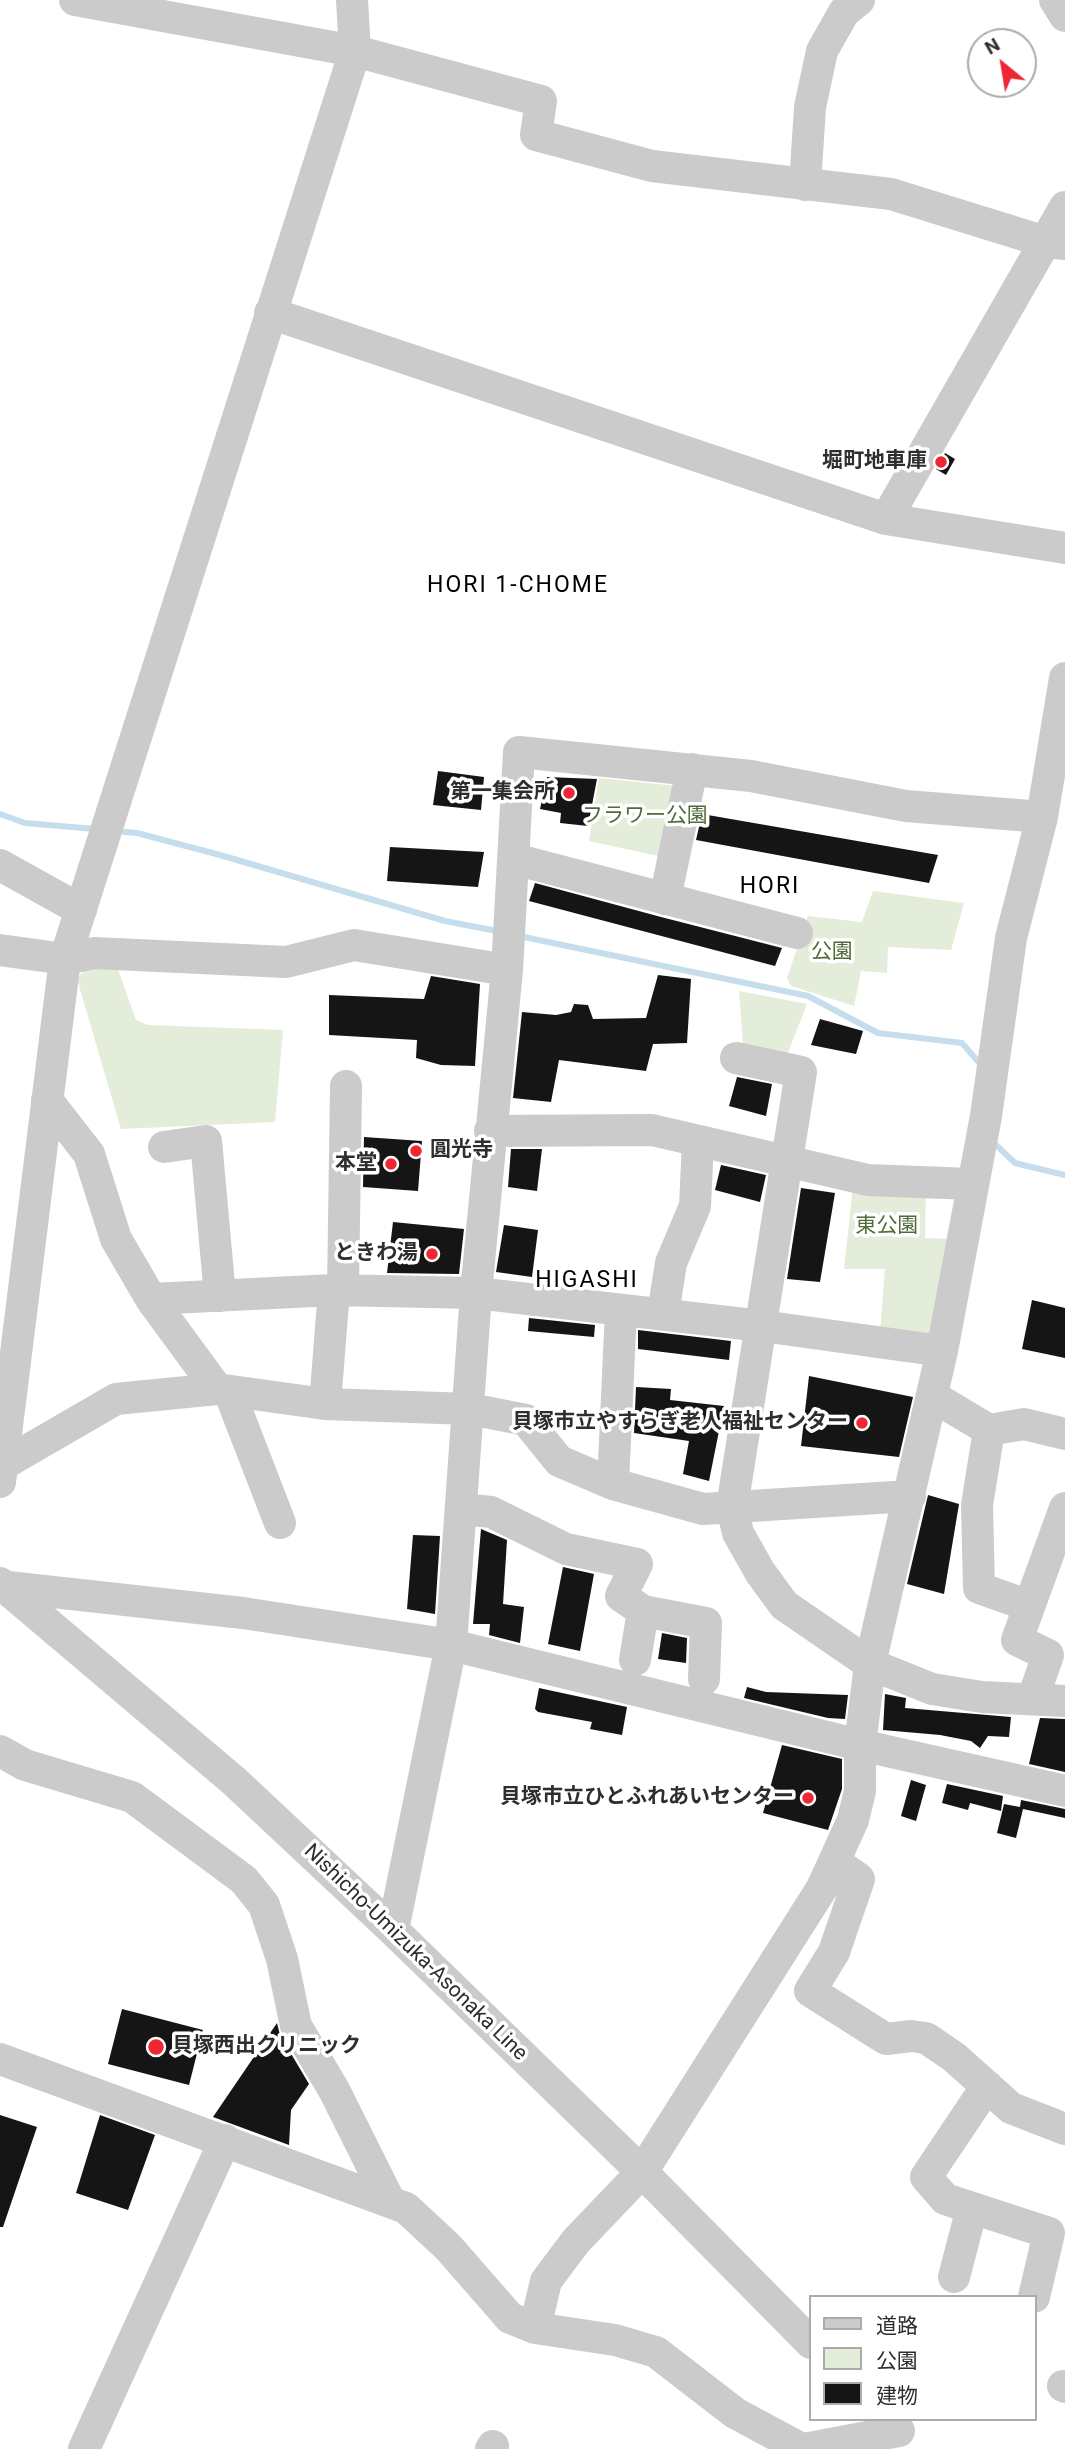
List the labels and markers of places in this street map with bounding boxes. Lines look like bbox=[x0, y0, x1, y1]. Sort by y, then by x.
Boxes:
place label: 堀町地車庫 bbox=[822, 449, 927, 475]
marker: 堀町地車庫 bbox=[933, 454, 949, 470]
place label: 第一集会所 bbox=[450, 780, 555, 806]
marker: 第一集会所 bbox=[561, 785, 577, 801]
place label: 圓光寺 bbox=[430, 1138, 493, 1164]
marker: 圓光寺 bbox=[408, 1143, 424, 1159]
place label: 本堂 bbox=[335, 1151, 377, 1177]
marker: 本堂 bbox=[383, 1156, 399, 1172]
place label: ときわ湯 bbox=[334, 1241, 418, 1267]
marker: ときわ湯 bbox=[424, 1246, 440, 1262]
place label: 貝塚市立やすらぎ老人福祉センター bbox=[512, 1410, 848, 1436]
marker: 貝塚市立やすらぎ老人福祉センター bbox=[854, 1415, 870, 1431]
place label: 貝塚市立ひとふれあいセンター bbox=[500, 1785, 794, 1811]
marker: 貝塚市立ひとふれあいセンター bbox=[800, 1790, 816, 1806]
place label: 貝塚西出クリニック bbox=[172, 2034, 361, 2060]
marker: 貝塚西出クリニック bbox=[146, 2037, 166, 2057]

